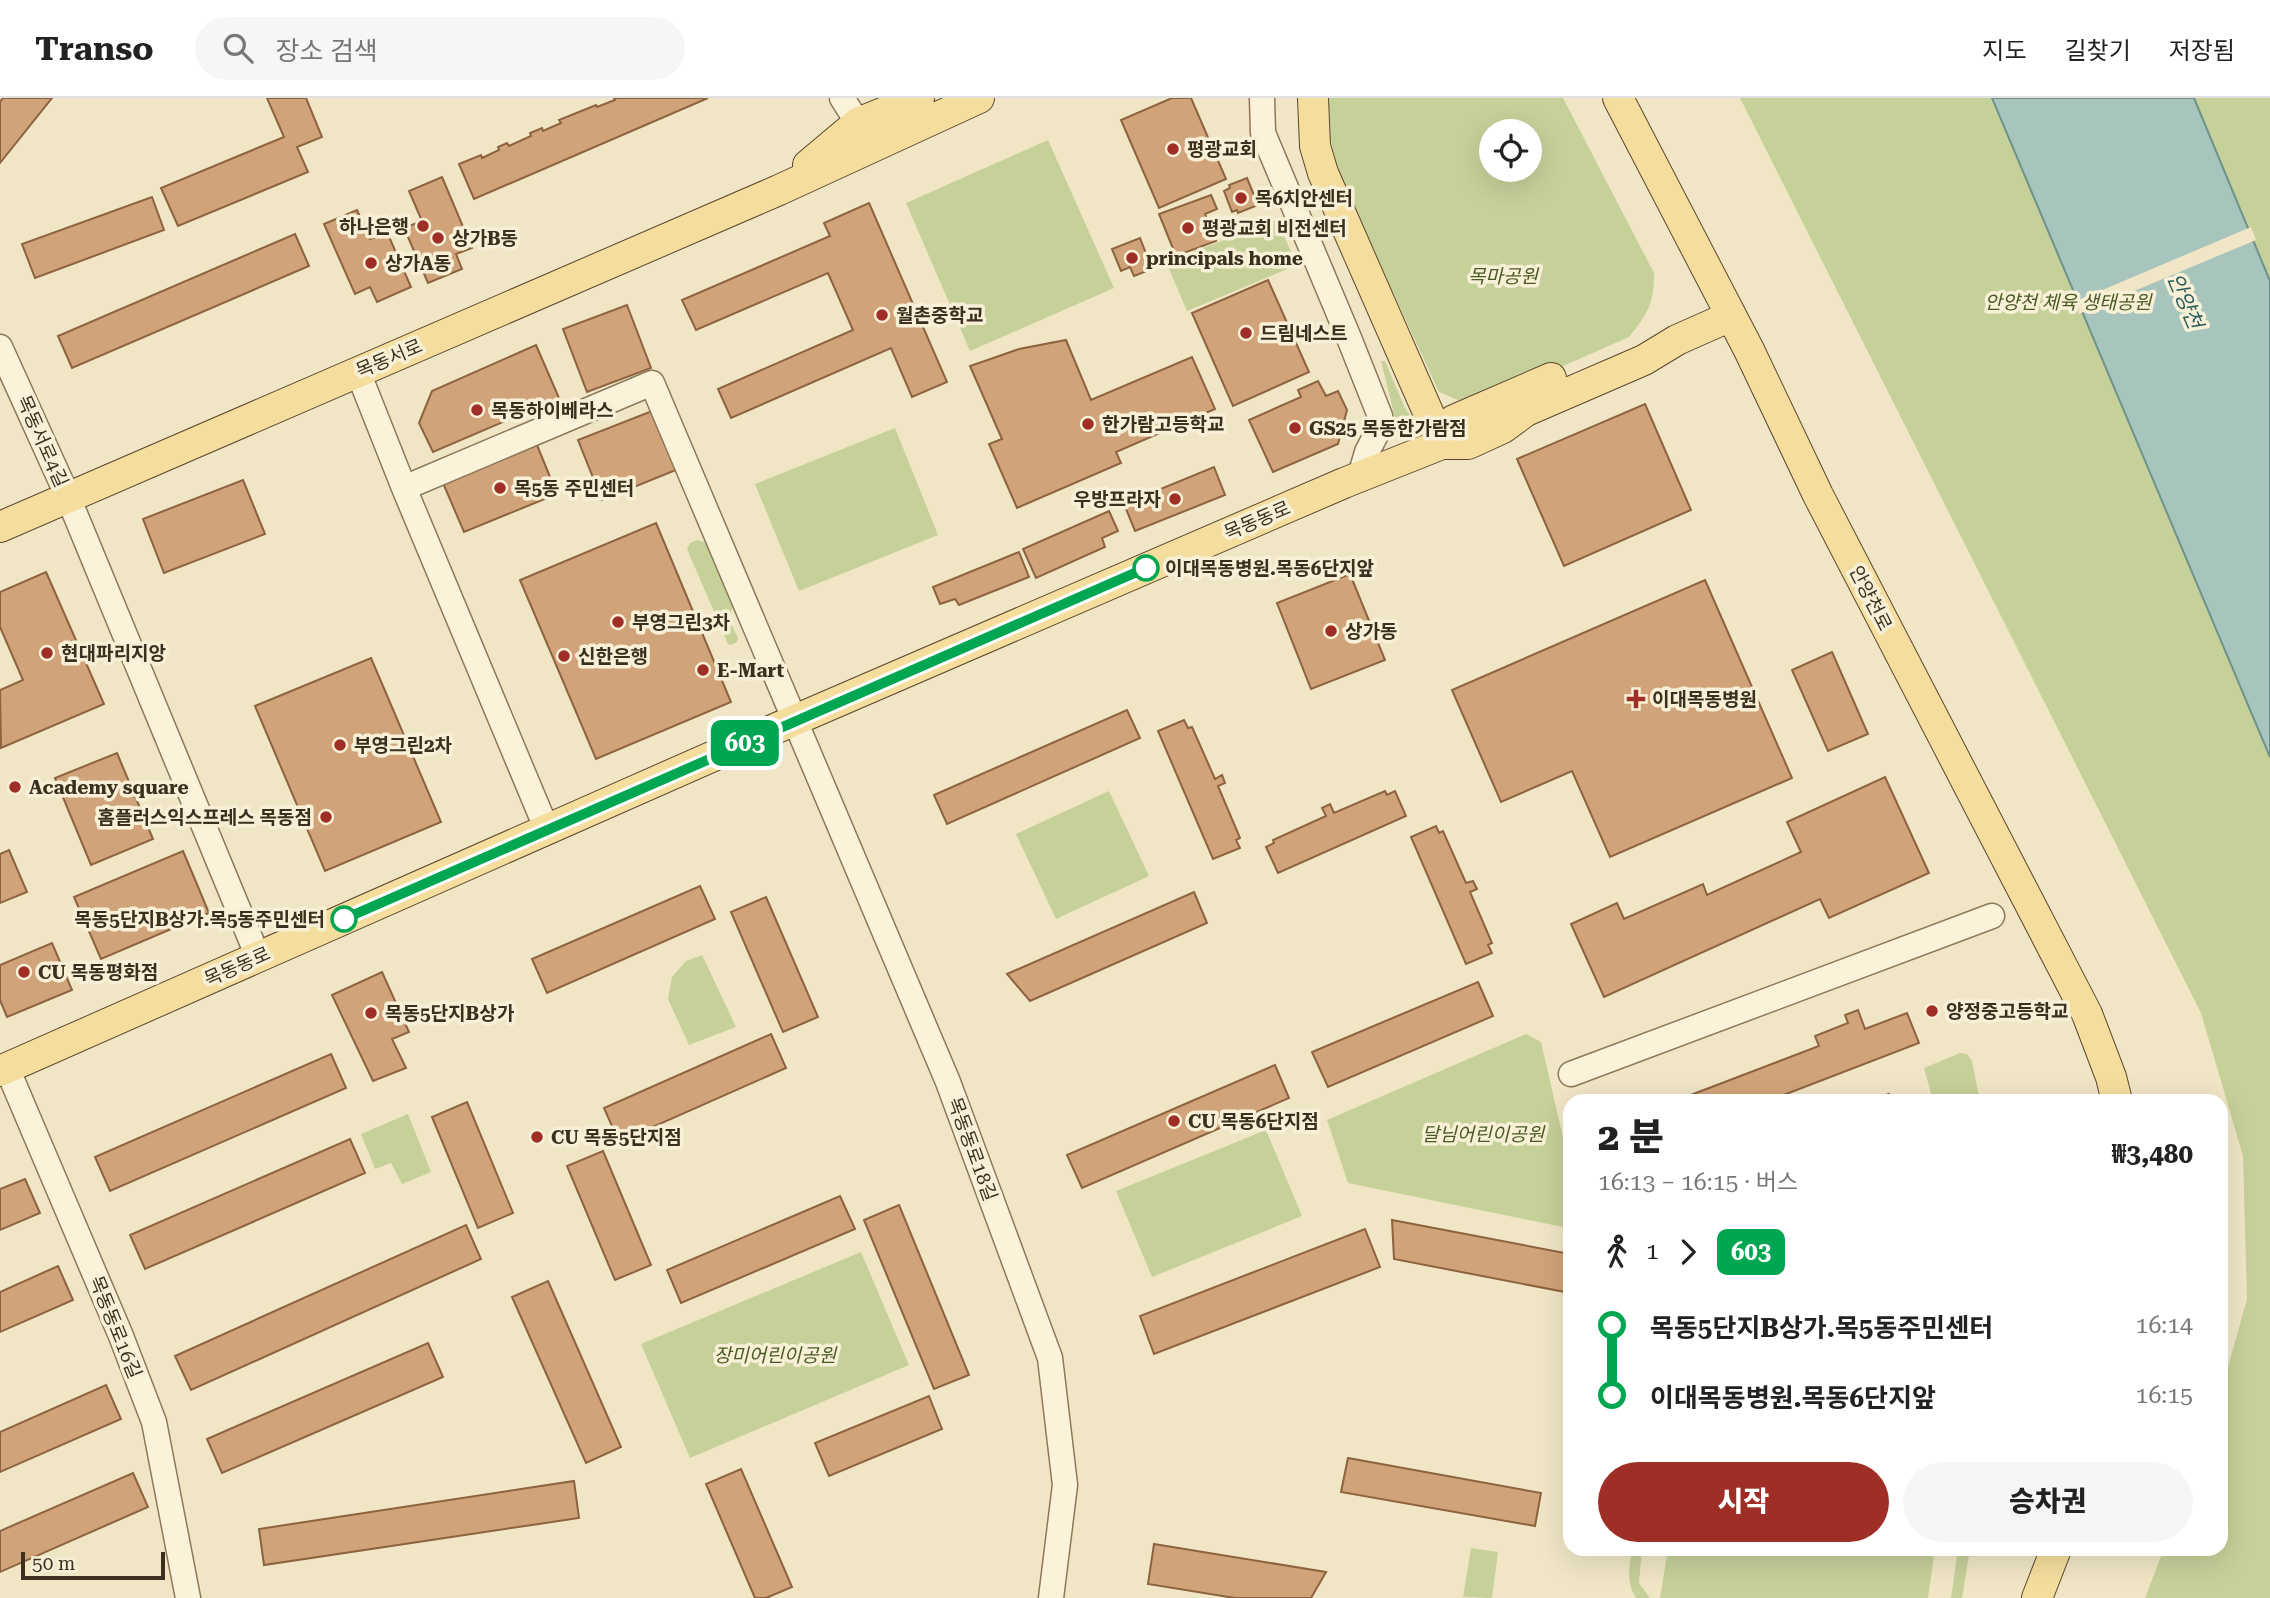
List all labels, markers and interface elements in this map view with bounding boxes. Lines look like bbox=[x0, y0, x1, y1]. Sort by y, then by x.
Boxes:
search box bbox=[195, 17, 685, 80]
text: Transo bbox=[35, 29, 153, 68]
icon: search bbox=[219, 29, 257, 67]
text: 장소 검색 bbox=[275, 36, 378, 66]
text: 지도 bbox=[1982, 37, 2027, 65]
text: 길찾기 bbox=[2065, 37, 2131, 65]
text: 저장됨 bbox=[2169, 37, 2235, 65]
map controls bbox=[1479, 119, 1542, 182]
button: locate bbox=[1479, 119, 1542, 182]
place label: 평광교회 bbox=[1187, 138, 1257, 161]
marker: 평광교회 bbox=[1165, 141, 1181, 157]
place label: 목6치안센터 bbox=[1255, 187, 1353, 210]
marker: 목6치안센터 bbox=[1233, 190, 1249, 206]
place label: 하나은행 bbox=[339, 215, 409, 238]
place label: 평광교회 비전센터 bbox=[1202, 217, 1347, 240]
marker: 하나은행 bbox=[415, 218, 431, 234]
marker: 평광교회 비전센터 bbox=[1180, 220, 1196, 236]
place label: 상가B동 bbox=[452, 227, 518, 250]
marker: 상가B동 bbox=[430, 230, 446, 246]
place label: principals home bbox=[1146, 247, 1303, 270]
marker: principals home bbox=[1124, 250, 1140, 266]
place label: 상가A동 bbox=[385, 252, 451, 275]
marker: 상가A동 bbox=[363, 255, 379, 271]
park label: 목마공원 bbox=[1468, 265, 1539, 288]
water label: 안양천 bbox=[2163, 270, 2208, 335]
park label: 안양천 체육 생태공원 bbox=[1985, 291, 2153, 314]
place label: 월촌중학교 bbox=[896, 304, 983, 327]
marker: 월촌중학교 bbox=[874, 307, 890, 323]
place label: 드림네스트 bbox=[1260, 322, 1347, 345]
marker: 드림네스트 bbox=[1238, 325, 1254, 341]
street label: 목동서로 bbox=[353, 334, 426, 383]
street label: 목동서로4길 bbox=[12, 392, 73, 491]
place label: 목동하이베라스 bbox=[491, 399, 613, 422]
marker: 목동하이베라스 bbox=[469, 402, 485, 418]
place label: 한가람고등학교 bbox=[1102, 413, 1224, 436]
marker: 한가람고등학교 bbox=[1080, 416, 1096, 432]
place label: GS25 목동한가람점 bbox=[1309, 417, 1467, 440]
marker: GS25 목동한가람점 bbox=[1287, 420, 1303, 436]
place label: 목5동 주민센터 bbox=[514, 477, 634, 500]
marker: 목5동 주민센터 bbox=[492, 480, 508, 496]
place label: 우방프라자 bbox=[1074, 488, 1162, 511]
marker: 우방프라자 bbox=[1167, 491, 1183, 507]
street label: 목동동로 bbox=[1221, 496, 1294, 545]
marker: 이대목동병원.목동6단지앞 bbox=[1133, 555, 1159, 581]
place label: 이대목동병원.목동6단지앞 bbox=[1165, 557, 1374, 580]
street label: 안양천로 bbox=[1844, 562, 1897, 635]
place label: 부영그린3차 bbox=[632, 611, 731, 634]
marker: 부영그린3차 bbox=[610, 614, 626, 630]
place label: 상가동 bbox=[1345, 620, 1397, 643]
marker: 상가동 bbox=[1323, 623, 1339, 639]
place label: 현대파리지앙 bbox=[61, 642, 166, 665]
marker: 현대파리지앙 bbox=[39, 645, 55, 661]
place label: 신한은행 bbox=[578, 645, 648, 668]
marker: 신한은행 bbox=[556, 648, 572, 664]
place label: E-Mart bbox=[717, 659, 784, 682]
marker: E-Mart bbox=[695, 662, 711, 678]
place label: 이대목동병원 bbox=[1652, 688, 1757, 711]
marker: 이대목동병원 bbox=[1626, 689, 1646, 709]
line badge: 603 bbox=[705, 720, 785, 766]
text: 603 bbox=[725, 729, 765, 757]
place label: 부영그린2차 bbox=[354, 734, 453, 757]
marker: 부영그린2차 bbox=[332, 737, 348, 753]
place label: Academy square bbox=[29, 776, 189, 799]
marker: Academy square bbox=[7, 779, 23, 795]
place label: 홈플러스익스프레스 목동점 bbox=[97, 806, 312, 829]
marker: 홈플러스익스프레스 목동점 bbox=[318, 809, 334, 825]
marker: 목동5단지B상가.목5동주민센터 bbox=[331, 906, 357, 932]
place label: 목동5단지B상가.목5동주민센터 bbox=[74, 908, 325, 931]
street label: 목동동로 bbox=[201, 942, 274, 991]
place label: CU 목동평화점 bbox=[38, 961, 158, 984]
marker: CU 목동평화점 bbox=[16, 964, 32, 980]
place label: 양정중고등학교 bbox=[1946, 1000, 2068, 1023]
place label: 목동5단지B상가 bbox=[385, 1002, 515, 1025]
marker: 양정중고등학교 bbox=[1924, 1003, 1940, 1019]
marker: 목동5단지B상가 bbox=[363, 1005, 379, 1021]
street label: 목동동로18길 bbox=[943, 1094, 1002, 1204]
place label: CU 목동6단지점 bbox=[1188, 1110, 1319, 1133]
marker: CU 목동6단지점 bbox=[1166, 1113, 1182, 1129]
text: 2 분 bbox=[1598, 1115, 1664, 1159]
park label: 달님어린이공원 bbox=[1422, 1123, 1546, 1146]
place label: CU 목동5단지점 bbox=[551, 1126, 682, 1149]
marker: CU 목동5단지점 bbox=[529, 1129, 545, 1145]
text: ₩3,480 bbox=[2112, 1139, 2193, 1169]
text: 16:13 – 16:15 · 버스 bbox=[1598, 1169, 1798, 1196]
icon: walk bbox=[1598, 1233, 1636, 1271]
icon: forward bbox=[1669, 1233, 1707, 1271]
text: 1 bbox=[1646, 1238, 1659, 1265]
text: 603 bbox=[1731, 1238, 1771, 1266]
street label: 목동동로16길 bbox=[85, 1272, 147, 1382]
text: 16:14 bbox=[2136, 1312, 2193, 1339]
text: 목동5단지B상가.목5동주민센터 bbox=[1650, 1313, 1993, 1343]
park label: 장미어린이공원 bbox=[714, 1344, 838, 1367]
text: 16:15 bbox=[2136, 1382, 2193, 1409]
text: 이대목동병원.목동6단지앞 bbox=[1650, 1383, 1936, 1413]
button: 시작 bbox=[1598, 1462, 1889, 1542]
button: 승차권 bbox=[1903, 1462, 2193, 1542]
scale bar bbox=[21, 1549, 164, 1581]
text: 50 m bbox=[32, 1552, 75, 1575]

